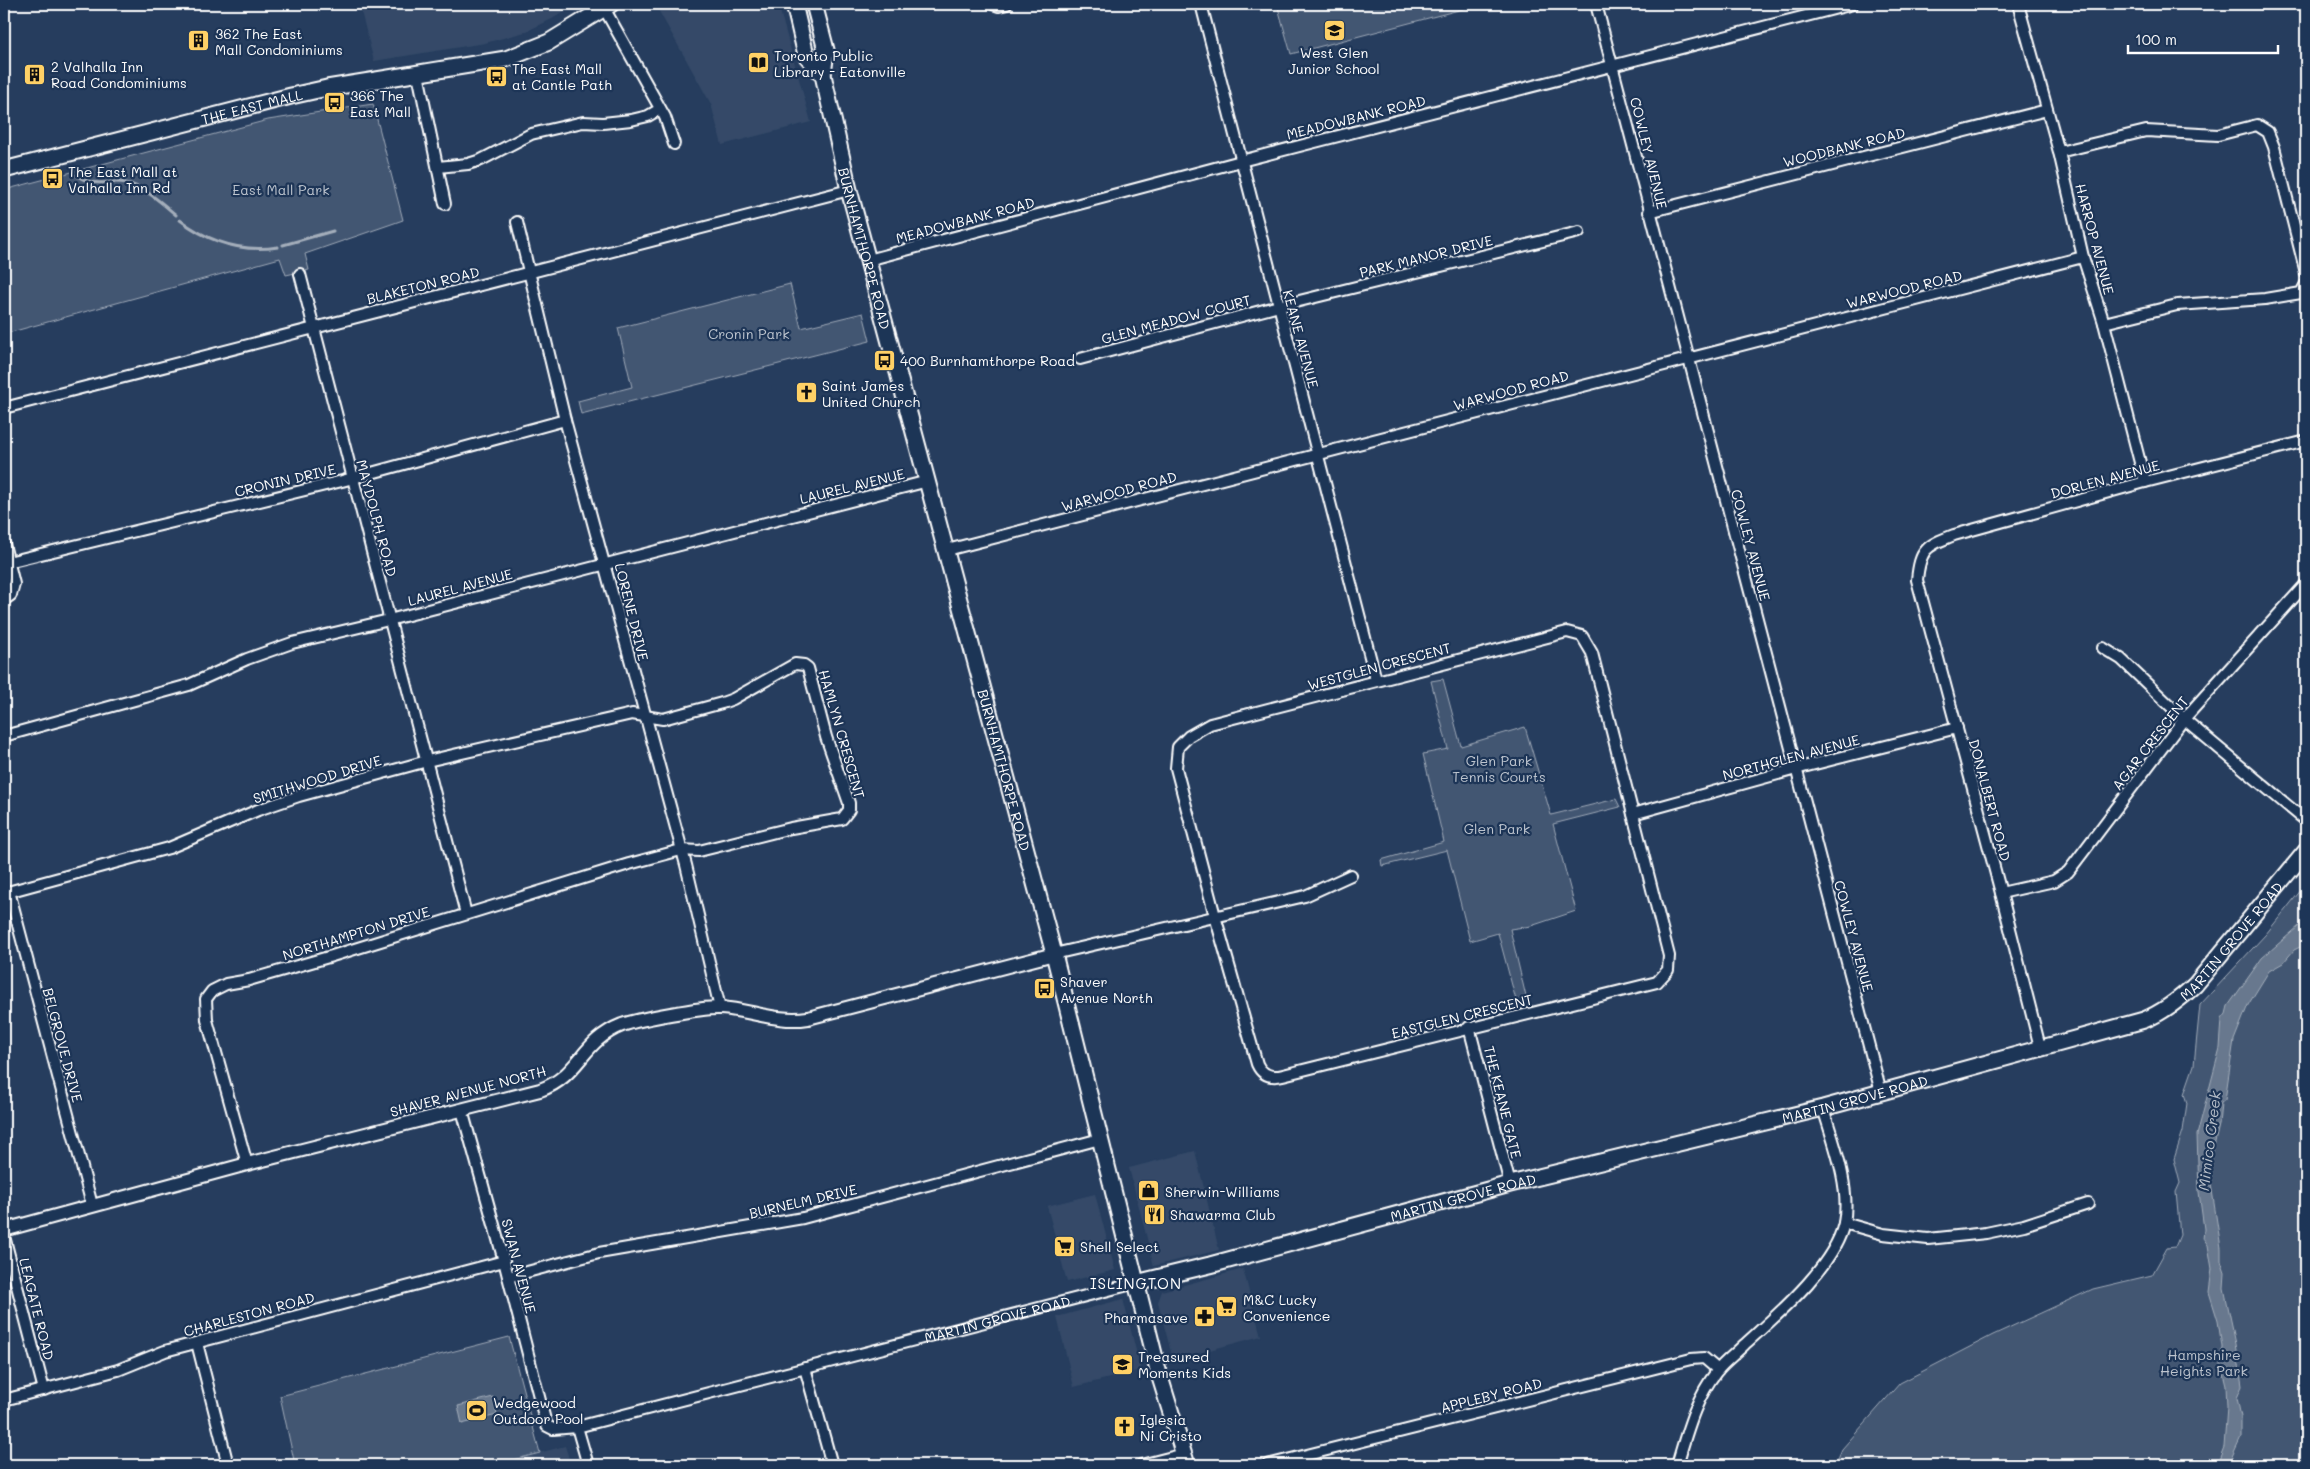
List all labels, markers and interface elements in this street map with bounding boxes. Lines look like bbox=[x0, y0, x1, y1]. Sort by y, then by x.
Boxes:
school or university icon: West Glen Junior School bbox=[1322, 18, 1346, 42]
scale bar bbox=[2128, 22, 2278, 54]
place label: 362 The East Mall Condominiums bbox=[215, 24, 343, 59]
building icon: 362 The East Mall Condominiums bbox=[187, 29, 211, 53]
text: 100 m bbox=[2135, 29, 2177, 49]
place label: West Glen Junior School bbox=[1288, 43, 1380, 78]
place label: Toronto Public Library - Eatonville bbox=[774, 46, 906, 81]
library icon: Toronto Public Library - Eatonville bbox=[746, 51, 770, 75]
place label: 2 Valhalla Inn Road Condominiums bbox=[51, 57, 187, 92]
place label: The East Mall at Cantle Path bbox=[512, 59, 612, 94]
building icon: 2 Valhalla Inn Road Condominiums bbox=[23, 62, 47, 86]
bus stop icon: The East Mall at Cantle Path bbox=[484, 64, 508, 88]
street label: THE EAST MALL bbox=[199, 84, 305, 128]
place label: 366 The East Mall bbox=[350, 86, 411, 121]
street label: MEADOWBANK ROAD bbox=[1284, 90, 1428, 144]
bus stop icon: 366 The East Mall bbox=[322, 91, 346, 115]
street label: COWLEY AVENUE bbox=[1626, 95, 1672, 211]
street label: WOODBANK ROAD bbox=[1781, 123, 1907, 171]
place label: The East Mall at Valhalla Inn Rd bbox=[68, 162, 177, 197]
street label: BURNHAMTHORPE ROAD bbox=[835, 166, 895, 331]
bus stop icon: The East Mall at Valhalla Inn Rd bbox=[40, 167, 64, 191]
park label: East Mall Park bbox=[232, 180, 330, 199]
street label: HARROP AVENUE bbox=[2071, 181, 2119, 297]
street label: MEADOWBANK ROAD bbox=[894, 192, 1036, 248]
street label: PARK MANOR DRIVE bbox=[1357, 230, 1495, 282]
street label: BLAKETON ROAD bbox=[365, 262, 481, 308]
street label: WARWOOD ROAD bbox=[1844, 265, 1964, 313]
street label: KEANE AVENUE bbox=[1279, 288, 1323, 390]
street label: GLEN MEADOW COURT bbox=[1099, 290, 1253, 348]
park label: Cronin Park bbox=[708, 324, 790, 343]
bus stop icon: 400 Burnhamthorpe Road bbox=[872, 348, 896, 372]
place label: 400 Burnhamthorpe Road bbox=[900, 351, 1075, 370]
street label: WARWOOD ROAD bbox=[1451, 365, 1571, 415]
place label: Saint James United Church bbox=[822, 376, 920, 411]
church icon: Saint James United Church bbox=[794, 381, 818, 405]
street label: DORLEN AVENUE bbox=[2048, 455, 2162, 503]
street label: MAYDOLPH ROAD bbox=[352, 457, 402, 579]
street label: CRONIN DRIVE bbox=[233, 459, 337, 501]
street label: LAUREL AVENUE bbox=[798, 464, 906, 508]
street label: WARWOOD ROAD bbox=[1059, 466, 1179, 516]
street label: COWLEY AVENUE bbox=[1727, 487, 1775, 603]
street label: LORENE DRIVE bbox=[611, 561, 653, 663]
street label: LAUREL AVENUE bbox=[406, 564, 514, 610]
street label: WESTGLEN CRESCENT bbox=[1305, 638, 1453, 694]
street label: HAMLYN CRESCENT bbox=[815, 667, 870, 801]
street label: BURNHAMTHORPE ROAD bbox=[974, 687, 1035, 853]
street label: AGAR CRESCENT bbox=[2107, 692, 2193, 794]
street label: NORTHGLEN AVENUE bbox=[1720, 730, 1862, 784]
street label: DONALBERT ROAD bbox=[1965, 737, 2015, 863]
street label: SMITHWOOD DRIVE bbox=[251, 750, 383, 808]
park label: Glen Park Tennis Courts bbox=[1452, 751, 1546, 786]
park label: Glen Park bbox=[1464, 819, 1530, 838]
street label: MARTIN GROVE ROAD bbox=[2175, 877, 2286, 1004]
street label: COWLEY AVENUE bbox=[1830, 878, 1878, 994]
street label: NORTHAMPTON DRIVE bbox=[280, 902, 432, 964]
place label: Shaver Avenue North bbox=[1060, 972, 1153, 1007]
bus stop icon: Shaver Avenue North bbox=[1032, 977, 1056, 1001]
street label: BELGROVE DRIVE bbox=[39, 986, 87, 1104]
street label: EASTGLEN CRESCENT bbox=[1389, 989, 1535, 1043]
street label: THE KEANE GATE bbox=[1480, 1044, 1526, 1160]
street label: SHAVER AVENUE NORTH bbox=[388, 1061, 548, 1121]
street label: MARTIN GROVE ROAD bbox=[1780, 1070, 1930, 1127]
water label: Mimico Creek bbox=[2193, 1089, 2225, 1192]
street label: MARTIN GROVE ROAD bbox=[1388, 1169, 1538, 1225]
street label: BURNELM DRIVE bbox=[747, 1179, 859, 1223]
shop icon: Sherwin-Williams bbox=[1137, 1179, 1161, 1203]
place label: Sherwin-Williams bbox=[1165, 1182, 1280, 1201]
restaurant icon: Shawarma Club bbox=[1142, 1202, 1166, 1226]
place label: Shawarma Club bbox=[1170, 1205, 1276, 1224]
street label: SWAN AVENUE bbox=[497, 1217, 541, 1315]
supermarket icon: Shell Select bbox=[1052, 1234, 1076, 1258]
place label: Shell Select bbox=[1080, 1237, 1159, 1256]
street label: LEAGATE ROAD bbox=[15, 1256, 59, 1362]
district label: ISLINGTON bbox=[1090, 1273, 1182, 1293]
street label: CHARLESTON ROAD bbox=[181, 1287, 317, 1341]
place label: M&C Lucky Convenience bbox=[1243, 1290, 1331, 1325]
street label: MARTIN GROVE ROAD bbox=[922, 1291, 1072, 1347]
supermarket icon: M&C Lucky Convenience bbox=[1215, 1295, 1239, 1319]
pharmacy icon: Pharmasave bbox=[1192, 1305, 1216, 1329]
place label: Pharmasave bbox=[1104, 1308, 1188, 1327]
park label: Hampshire Heights Park bbox=[2160, 1345, 2248, 1380]
place label: Treasured Moments Kids bbox=[1138, 1347, 1231, 1382]
school or university icon: Treasured Moments Kids bbox=[1110, 1352, 1134, 1376]
street label: APPLEBY ROAD bbox=[1438, 1373, 1544, 1417]
place label: Wedgewood Outdoor Pool bbox=[493, 1393, 584, 1428]
sports icon: Wedgewood Outdoor Pool bbox=[465, 1398, 489, 1422]
place label: Iglesia Ni Cristo bbox=[1140, 1410, 1202, 1445]
church icon: Iglesia Ni Cristo bbox=[1112, 1415, 1136, 1439]

